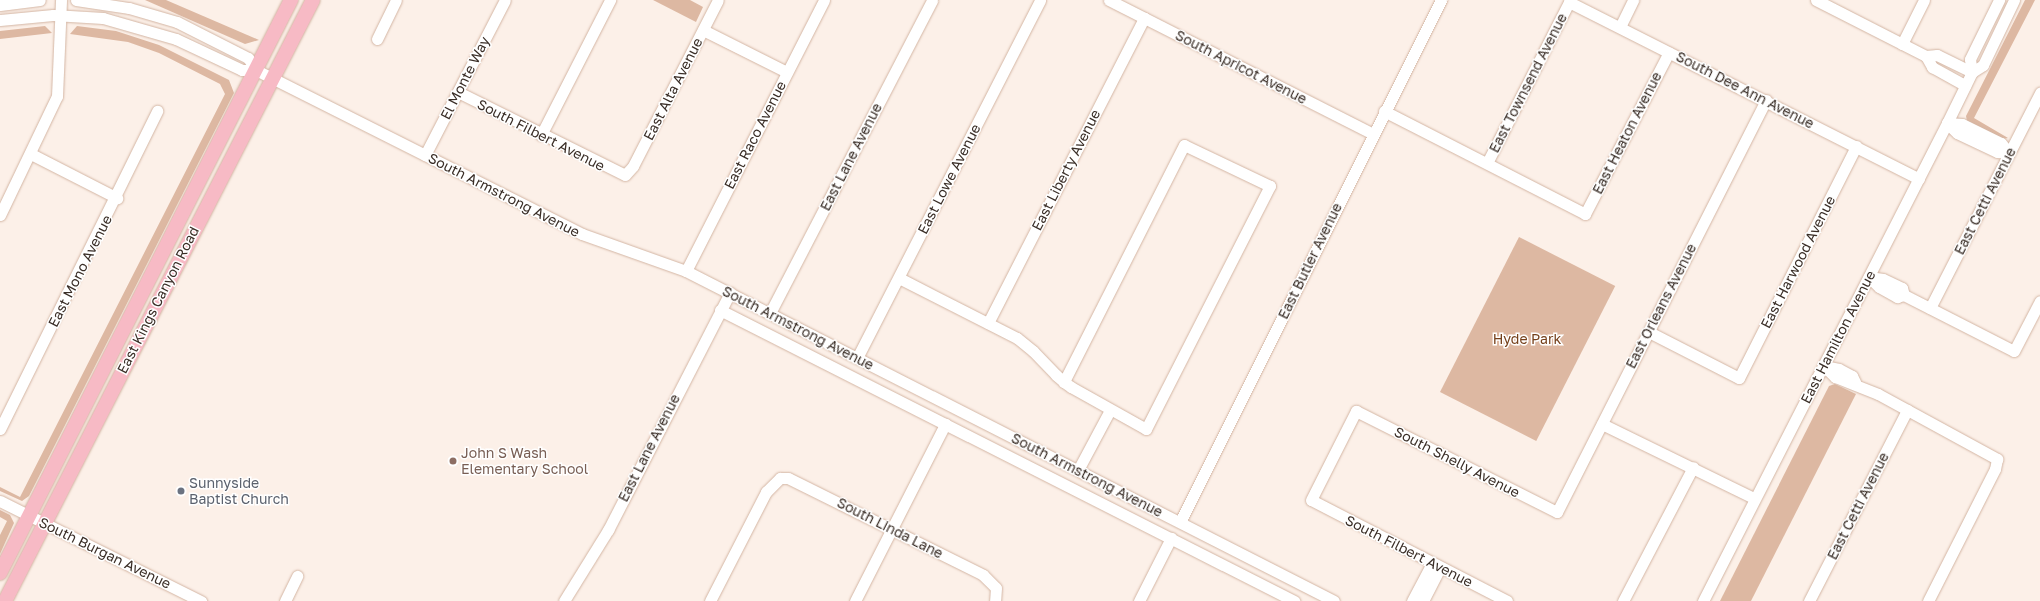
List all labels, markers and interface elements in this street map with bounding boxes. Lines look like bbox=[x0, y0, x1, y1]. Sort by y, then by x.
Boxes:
street label: East Townsend Avenue bbox=[1486, 11, 1570, 155]
street label: South Apricot Avenue bbox=[1172, 27, 1310, 107]
street label: El Monte Way bbox=[437, 34, 493, 122]
street label: East Alta Avenue bbox=[640, 35, 706, 143]
street label: South Dee Ann Avenue bbox=[1673, 48, 1817, 132]
street label: East Heaton Avenue bbox=[1589, 69, 1665, 197]
street label: East Raco Avenue bbox=[720, 78, 790, 192]
street label: South Filbert Avenue bbox=[474, 95, 608, 175]
street label: East Lane Avenue bbox=[817, 100, 885, 214]
street label: East Liberty Avenue bbox=[1028, 107, 1104, 233]
street label: East Lowe Avenue bbox=[914, 121, 984, 237]
street label: East Cetti Avenue bbox=[1951, 145, 2019, 257]
street label: South Armstrong Avenue bbox=[425, 149, 583, 241]
street label: East Harwood Avenue bbox=[1757, 193, 1839, 331]
street label: East Butler Avenue bbox=[1275, 200, 1345, 322]
street label: East Mono Avenue bbox=[45, 212, 115, 330]
street label: East Kings Canyon Road bbox=[114, 224, 202, 376]
street label: East Orleans Avenue bbox=[1622, 241, 1700, 371]
street label: East Hamilton Avenue bbox=[1797, 268, 1879, 406]
street label: South Armstrong Avenue bbox=[719, 282, 877, 374]
park label: Hyde Park bbox=[1493, 331, 1561, 347]
street label: East Lane Avenue bbox=[615, 391, 683, 505]
street label: South Shelly Avenue bbox=[1391, 423, 1523, 501]
street label: South Armstrong Avenue bbox=[1008, 429, 1166, 521]
place label: John S Wash Elementary School bbox=[461, 445, 588, 478]
street label: East Cetti Avenue bbox=[1824, 450, 1892, 562]
marker: John S Wash Elementary School bbox=[448, 456, 458, 466]
place label: Sunnyside Baptist Church bbox=[189, 475, 289, 508]
marker: Sunnyside Baptist Church bbox=[176, 486, 186, 496]
street label: South Linda Lane bbox=[834, 494, 946, 562]
street label: South Filbert Avenue bbox=[1342, 511, 1476, 591]
street label: South Burgan Avenue bbox=[36, 514, 174, 592]

